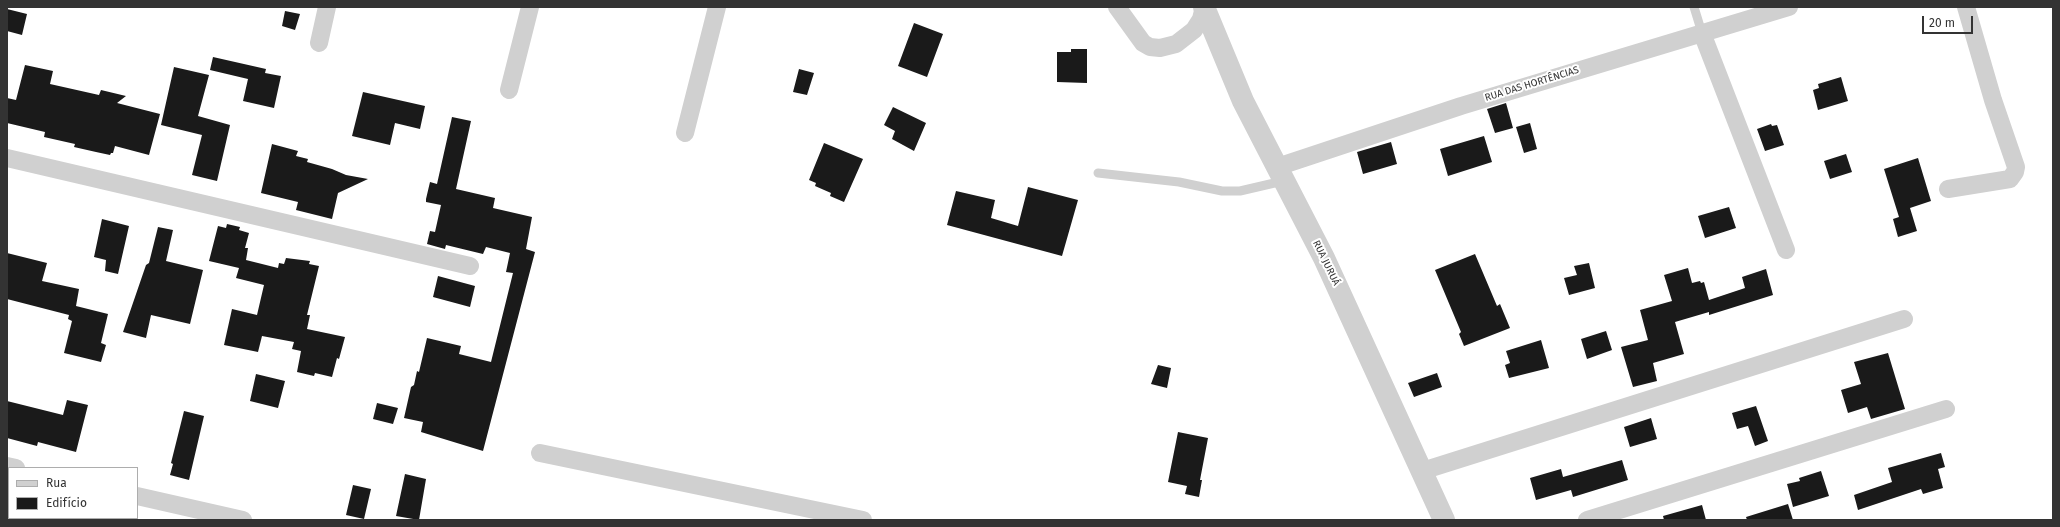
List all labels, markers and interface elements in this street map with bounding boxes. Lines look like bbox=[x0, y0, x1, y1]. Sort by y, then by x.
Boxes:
scale bar bbox=[1924, 8, 1975, 34]
text: 20 m bbox=[1929, 16, 1955, 30]
street label: RUA DAS HORTÊNCIAS bbox=[1484, 64, 1580, 104]
street label: RUA JURUÁ bbox=[1310, 238, 1342, 288]
legend bbox=[8, 467, 138, 519]
text: Rua bbox=[46, 476, 67, 490]
text: Edifício bbox=[46, 496, 87, 510]

